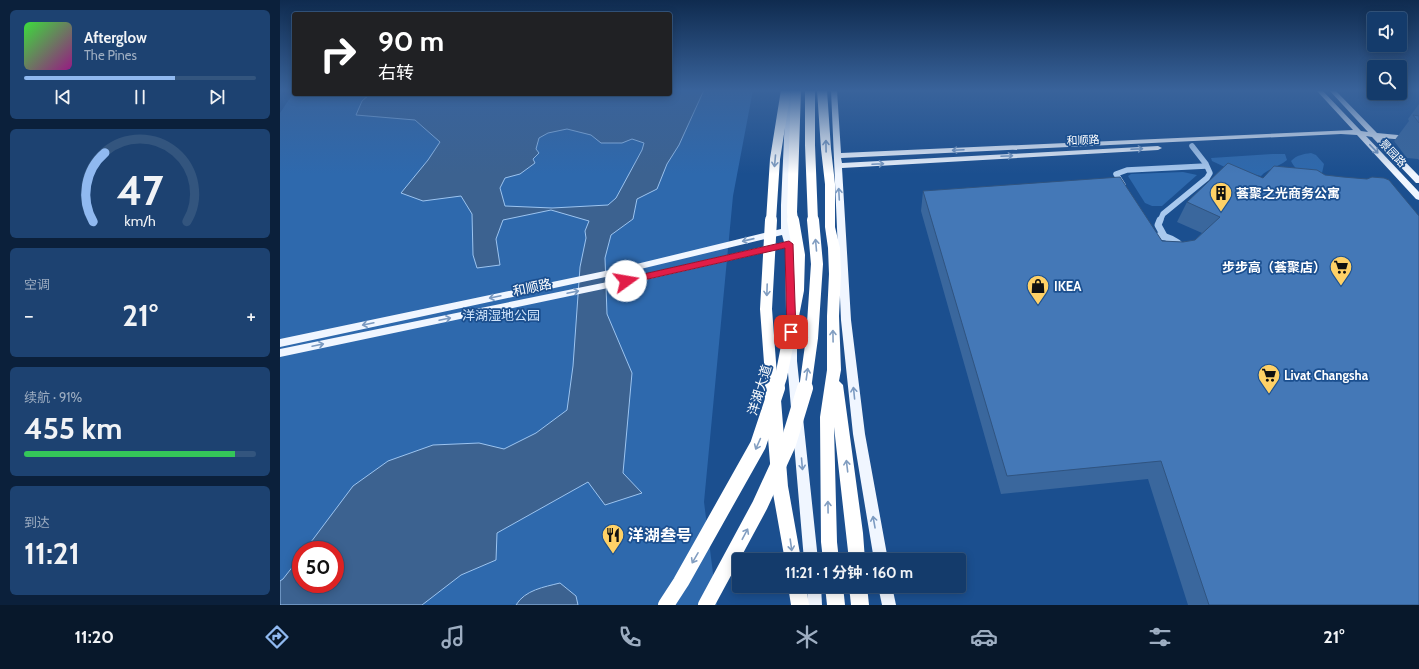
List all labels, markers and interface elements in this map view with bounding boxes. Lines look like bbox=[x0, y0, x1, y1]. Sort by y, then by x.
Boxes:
map controls bbox=[1367, 12, 1407, 100]
button: sound bbox=[1367, 12, 1407, 52]
text: 90 m bbox=[378, 24, 444, 58]
icon: right bbox=[312, 28, 364, 80]
text: Afterglow bbox=[84, 29, 147, 47]
text: The Pines bbox=[84, 47, 137, 63]
button: search bbox=[1367, 60, 1407, 100]
text: 右转 bbox=[378, 62, 414, 84]
icon: previous bbox=[52, 86, 74, 108]
icon: pause bbox=[129, 86, 151, 108]
icon: next bbox=[206, 86, 228, 108]
street label: 和顺路 bbox=[1066, 132, 1100, 148]
street label: 景园路 bbox=[1377, 136, 1409, 170]
one-way arrow bbox=[822, 140, 830, 153]
one-way arrow bbox=[1369, 144, 1379, 154]
one-way arrow bbox=[1130, 145, 1143, 153]
one-way arrow bbox=[952, 147, 965, 154]
one-way arrow bbox=[1000, 153, 1013, 160]
one-way arrow bbox=[771, 154, 779, 167]
one-way arrow bbox=[871, 160, 884, 167]
text: 47 bbox=[116, 164, 164, 214]
building icon: 荟聚之光商务公寓 bbox=[1208, 180, 1234, 213]
place label: 荟聚之光商务公寓 bbox=[1236, 185, 1340, 201]
one-way arrow bbox=[835, 188, 843, 201]
text: km/h bbox=[124, 211, 156, 229]
one-way arrow bbox=[742, 237, 755, 245]
one-way arrow bbox=[812, 239, 819, 252]
supermarket icon: 步步高（荟聚店） bbox=[1328, 254, 1354, 287]
place label: 步步高（荟聚店） bbox=[1222, 259, 1326, 275]
position arrow bbox=[605, 260, 647, 302]
shop icon: IKEA bbox=[1025, 273, 1051, 306]
street label: 和顺路 bbox=[511, 275, 553, 299]
text: 空调 bbox=[24, 276, 50, 292]
place label: IKEA bbox=[1054, 278, 1082, 294]
one-way arrow bbox=[763, 283, 771, 296]
one-way arrow bbox=[566, 288, 579, 296]
one-way arrow bbox=[489, 293, 502, 301]
text: 21° bbox=[122, 297, 158, 334]
text: − bbox=[24, 302, 34, 329]
text: + bbox=[246, 302, 256, 329]
park label: 洋湖湿地公园 bbox=[462, 307, 540, 323]
one-way arrow bbox=[439, 314, 452, 322]
pin bbox=[774, 315, 808, 349]
one-way arrow bbox=[361, 320, 374, 328]
icon: arrive bbox=[780, 321, 802, 343]
one-way arrow bbox=[829, 330, 837, 343]
one-way arrow bbox=[311, 341, 324, 349]
supermarket icon: Livat Changsha bbox=[1256, 362, 1282, 395]
street label: 洋湖大道 bbox=[744, 363, 774, 417]
place label: Livat Changsha bbox=[1284, 367, 1369, 383]
one-way arrow bbox=[803, 368, 811, 381]
one-way arrow bbox=[850, 387, 858, 400]
text: 续航 · 91% bbox=[24, 389, 82, 405]
text: 455 km bbox=[24, 410, 122, 447]
one-way arrow bbox=[754, 438, 761, 450]
one-way arrow bbox=[798, 457, 806, 470]
one-way arrow bbox=[843, 460, 851, 473]
one-way arrow bbox=[824, 501, 832, 514]
text: 到达 bbox=[24, 514, 50, 530]
one-way arrow bbox=[870, 515, 878, 528]
restaurant icon: 洋湖叁号 bbox=[600, 522, 626, 555]
place label: 洋湖叁号 bbox=[628, 526, 692, 545]
one-way arrow bbox=[742, 528, 749, 540]
text: 11:21 bbox=[24, 535, 80, 572]
one-way arrow bbox=[787, 538, 795, 551]
speed limit sign: 50 bbox=[292, 541, 344, 593]
one-way arrow bbox=[690, 552, 698, 564]
text: 11:21 · 1 分钟 · 160 m bbox=[785, 564, 913, 582]
icon: directions bbox=[263, 623, 291, 651]
icon: music bbox=[439, 623, 467, 651]
icon: phone bbox=[616, 623, 644, 651]
icon: climate bbox=[793, 623, 821, 651]
icon: car bbox=[970, 623, 998, 651]
icon: filters bbox=[1146, 623, 1174, 651]
text: 11:20 bbox=[74, 626, 114, 648]
text: 21° bbox=[1323, 626, 1345, 648]

